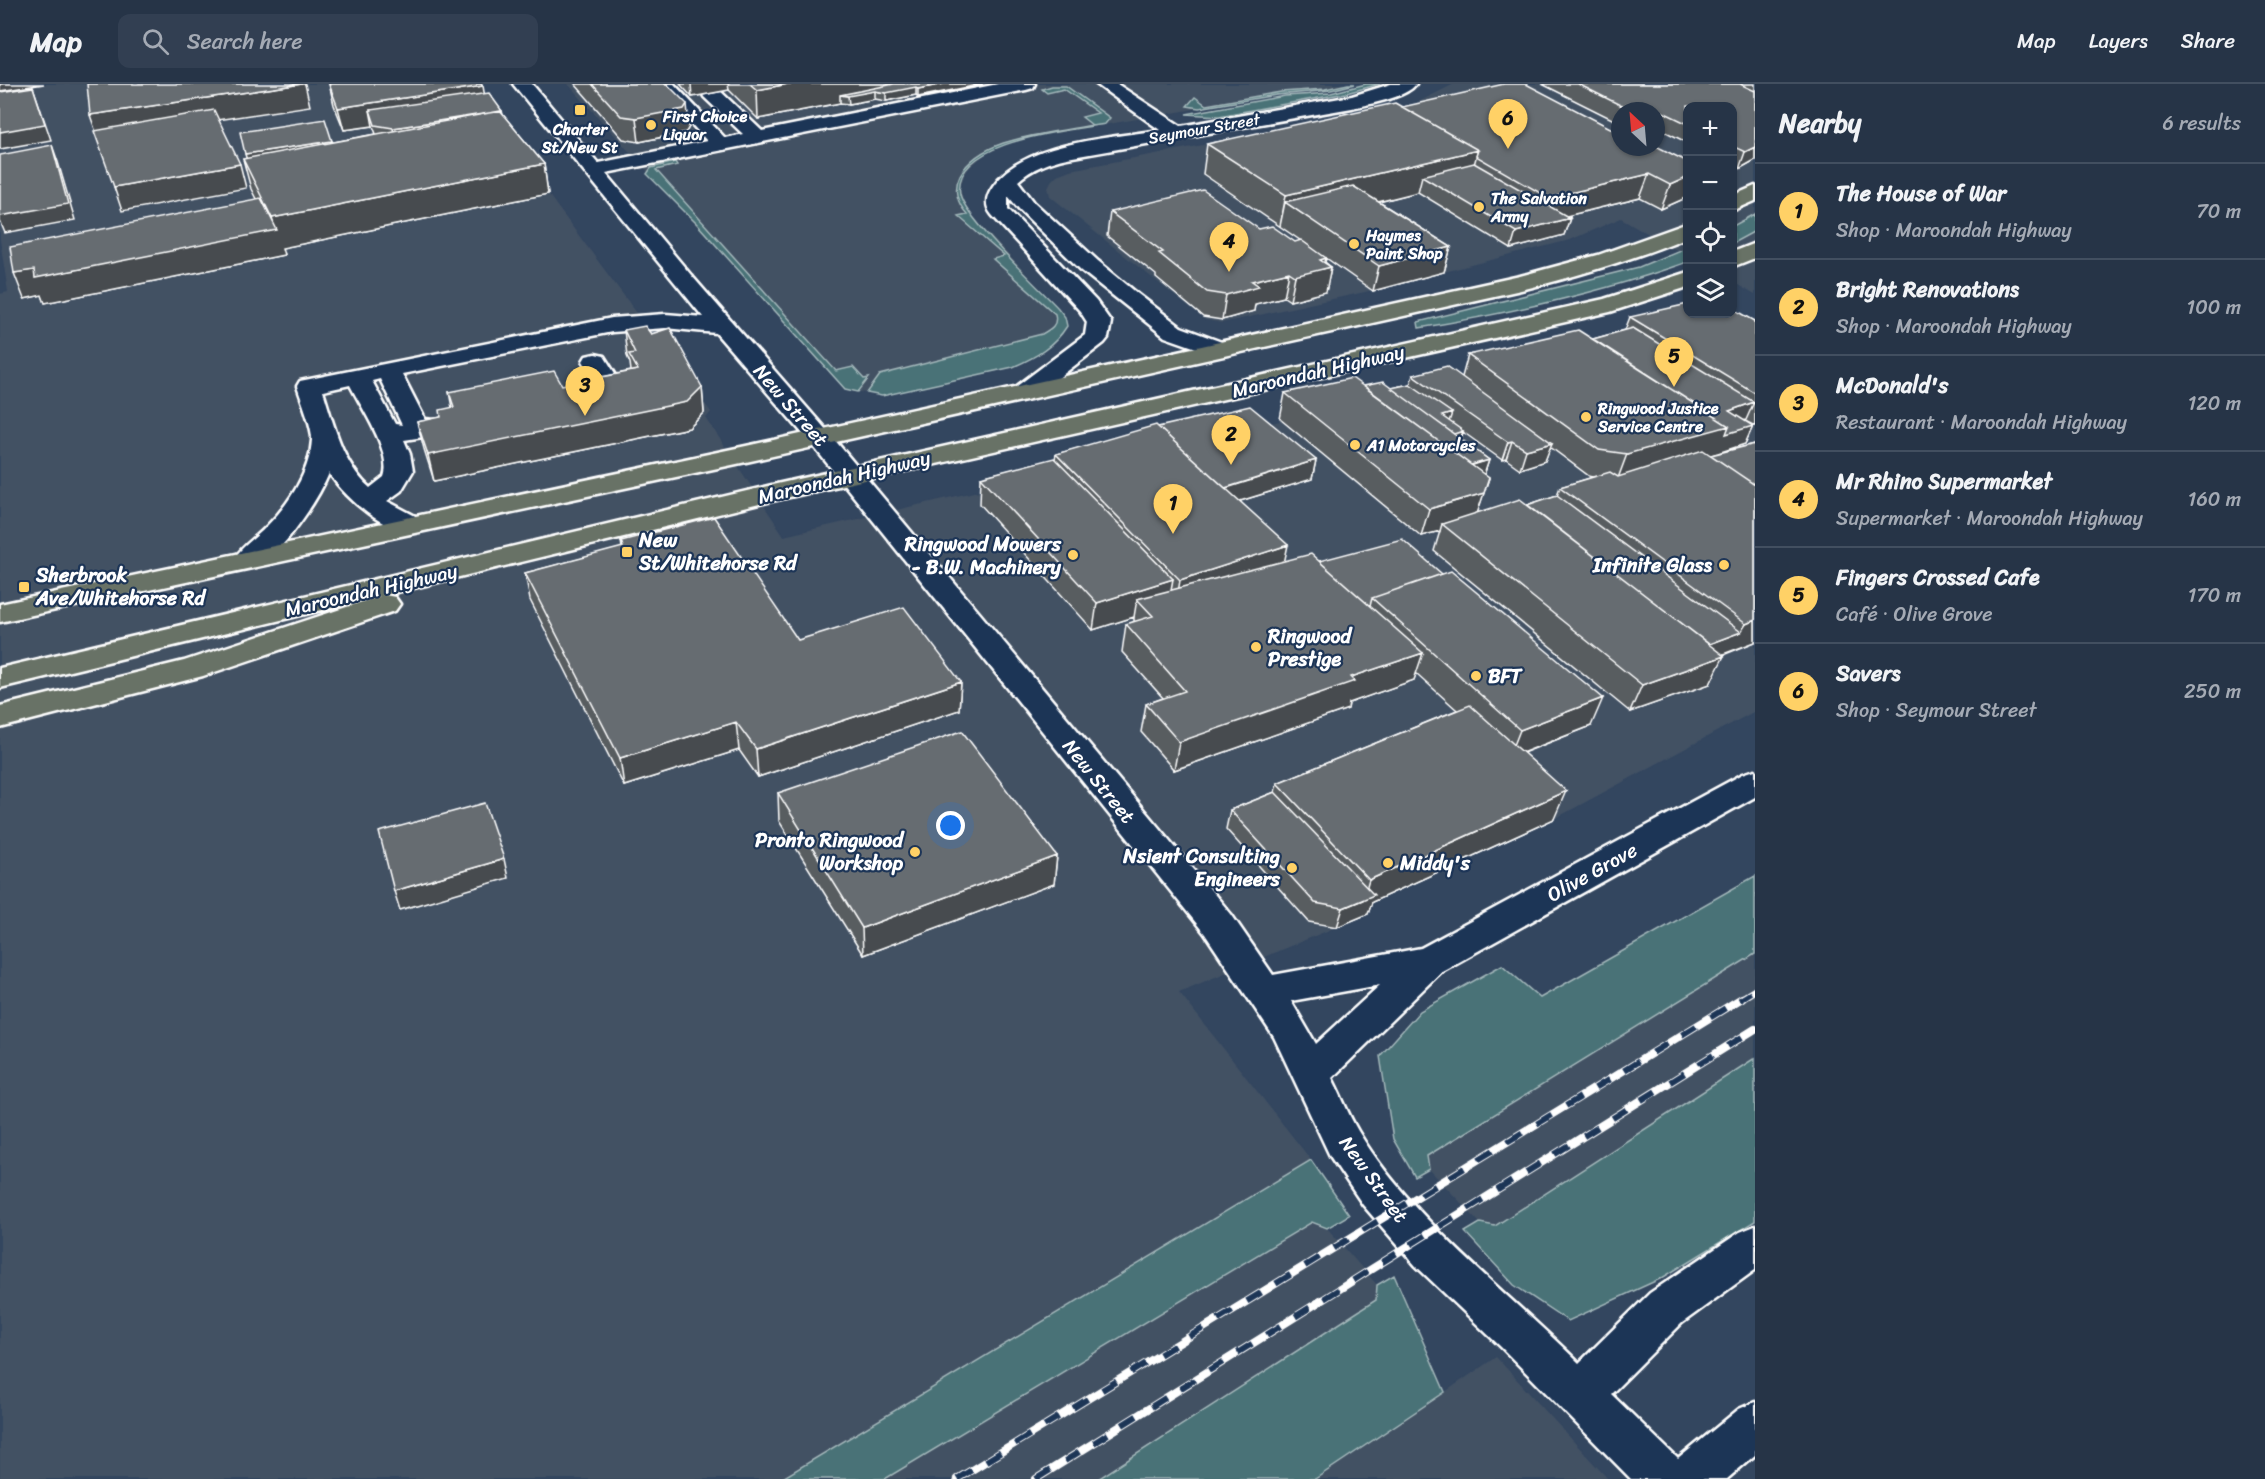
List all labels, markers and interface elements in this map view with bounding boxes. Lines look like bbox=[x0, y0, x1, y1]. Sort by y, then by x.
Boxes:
search box bbox=[118, 14, 538, 68]
text: Map bbox=[30, 17, 82, 66]
text: Search here bbox=[187, 22, 303, 61]
text: Map bbox=[2017, 22, 2056, 60]
text: Layers bbox=[2089, 22, 2148, 60]
text: Share bbox=[2181, 22, 2235, 60]
icon: search bbox=[139, 25, 172, 58]
pin: 6 bbox=[1488, 100, 1528, 149]
text: Nearby bbox=[1779, 100, 1861, 146]
place label: First Choice Liquor bbox=[662, 102, 748, 149]
north arrow bbox=[1611, 102, 1665, 156]
map controls bbox=[1683, 102, 1737, 318]
button: + bbox=[1683, 102, 1737, 156]
marker: Charter St/New St bbox=[573, 103, 587, 117]
street label: Seymour Street bbox=[1146, 104, 1263, 153]
text: 6 results bbox=[2162, 106, 2241, 141]
place label: Charter St/New St bbox=[541, 115, 618, 162]
marker: First Choice Liquor bbox=[644, 118, 658, 132]
button: − bbox=[1683, 156, 1737, 210]
text: The House of War bbox=[1836, 174, 2006, 213]
place label: The Salvation Army bbox=[1490, 184, 1587, 231]
text: 1 bbox=[1794, 194, 1803, 229]
text: 70 m bbox=[2196, 194, 2241, 229]
marker: The Salvation Army bbox=[1472, 200, 1486, 214]
button: locate bbox=[1683, 210, 1737, 264]
text: Shop · Maroondah Highway bbox=[1836, 213, 2072, 248]
place label: Haymes Paint Shop bbox=[1365, 221, 1443, 268]
pin: 4 bbox=[1210, 222, 1248, 272]
marker: Haymes Paint Shop bbox=[1347, 237, 1361, 251]
button: layers bbox=[1683, 264, 1737, 318]
text: Bright Renovations bbox=[1836, 270, 2019, 309]
text: 2 bbox=[1793, 290, 1804, 325]
text: 100 m bbox=[2187, 290, 2241, 325]
text: Shop · Maroondah Highway bbox=[1836, 309, 2072, 344]
street label: Maroondah Highway bbox=[1228, 334, 1408, 408]
pin: 5 bbox=[1654, 338, 1694, 387]
street label: New Street bbox=[744, 356, 837, 455]
pin: 3 bbox=[566, 366, 604, 416]
text: McDonald's bbox=[1836, 366, 1948, 405]
text: 3 bbox=[1793, 386, 1804, 421]
text: 120 m bbox=[2188, 386, 2241, 421]
place label: Ringwood Justice Service Centre bbox=[1597, 394, 1719, 441]
text: Restaurant · Maroondah Highway bbox=[1836, 405, 2127, 440]
marker: Ringwood Justice Service Centre bbox=[1579, 410, 1593, 424]
pin: 2 bbox=[1212, 416, 1250, 465]
place label: A1 Motorcycles bbox=[1366, 431, 1476, 460]
marker: A1 Motorcycles bbox=[1348, 438, 1362, 452]
street label: Maroondah Highway bbox=[754, 440, 934, 514]
text: Mr Rhino Supermarket bbox=[1836, 462, 2052, 501]
text: 4 bbox=[1792, 482, 1805, 517]
text: 160 m bbox=[2188, 482, 2241, 517]
pin: 1 bbox=[1154, 484, 1192, 534]
text: Supermarket · Maroondah Highway bbox=[1836, 501, 2143, 536]
place label: New St/Whitehorse Rd bbox=[638, 523, 799, 581]
place label: Ringwood Mowers - B.W. Machinery bbox=[904, 527, 1062, 585]
marker: New St/Whitehorse Rd bbox=[620, 545, 634, 559]
marker: Ringwood Mowers - B.W. Machinery bbox=[1066, 548, 1080, 562]
place label: Infinite Glass bbox=[1592, 548, 1713, 583]
street label: Maroondah Highway bbox=[281, 553, 461, 627]
place label: Sherbrook Ave/Whitehorse Rd bbox=[35, 558, 207, 616]
marker: Infinite Glass bbox=[1717, 558, 1731, 572]
text: Fingers Crossed Cafe bbox=[1836, 558, 2040, 597]
text: 5 bbox=[1792, 578, 1805, 613]
text: 170 m bbox=[2188, 578, 2241, 613]
marker: Sherbrook Ave/Whitehorse Rd bbox=[17, 580, 31, 594]
text: Café · Olive Grove bbox=[1836, 597, 1993, 632]
place label: Ringwood Prestige bbox=[1267, 619, 1353, 677]
marker: Ringwood Prestige bbox=[1249, 640, 1263, 654]
text: Savers bbox=[1836, 654, 1900, 693]
place label: BFT bbox=[1488, 659, 1524, 694]
marker: BFT bbox=[1469, 669, 1483, 683]
text: 6 bbox=[1793, 674, 1804, 709]
text: 250 m bbox=[2184, 674, 2241, 709]
text: Shop · Seymour Street bbox=[1836, 693, 2037, 728]
street label: New Street bbox=[1053, 731, 1144, 832]
your location bbox=[936, 811, 965, 840]
place label: Pronto Ringwood Workshop bbox=[755, 823, 905, 881]
street label: Olive Grove bbox=[1540, 833, 1644, 912]
place label: Nsient Consulting Engineers bbox=[1122, 839, 1281, 897]
marker: Pronto Ringwood Workshop bbox=[908, 845, 922, 859]
place label: Middy's bbox=[1399, 846, 1471, 881]
marker: Middy's bbox=[1381, 856, 1395, 870]
marker: Nsient Consulting Engineers bbox=[1285, 861, 1299, 875]
street label: New Street bbox=[1330, 1128, 1418, 1231]

